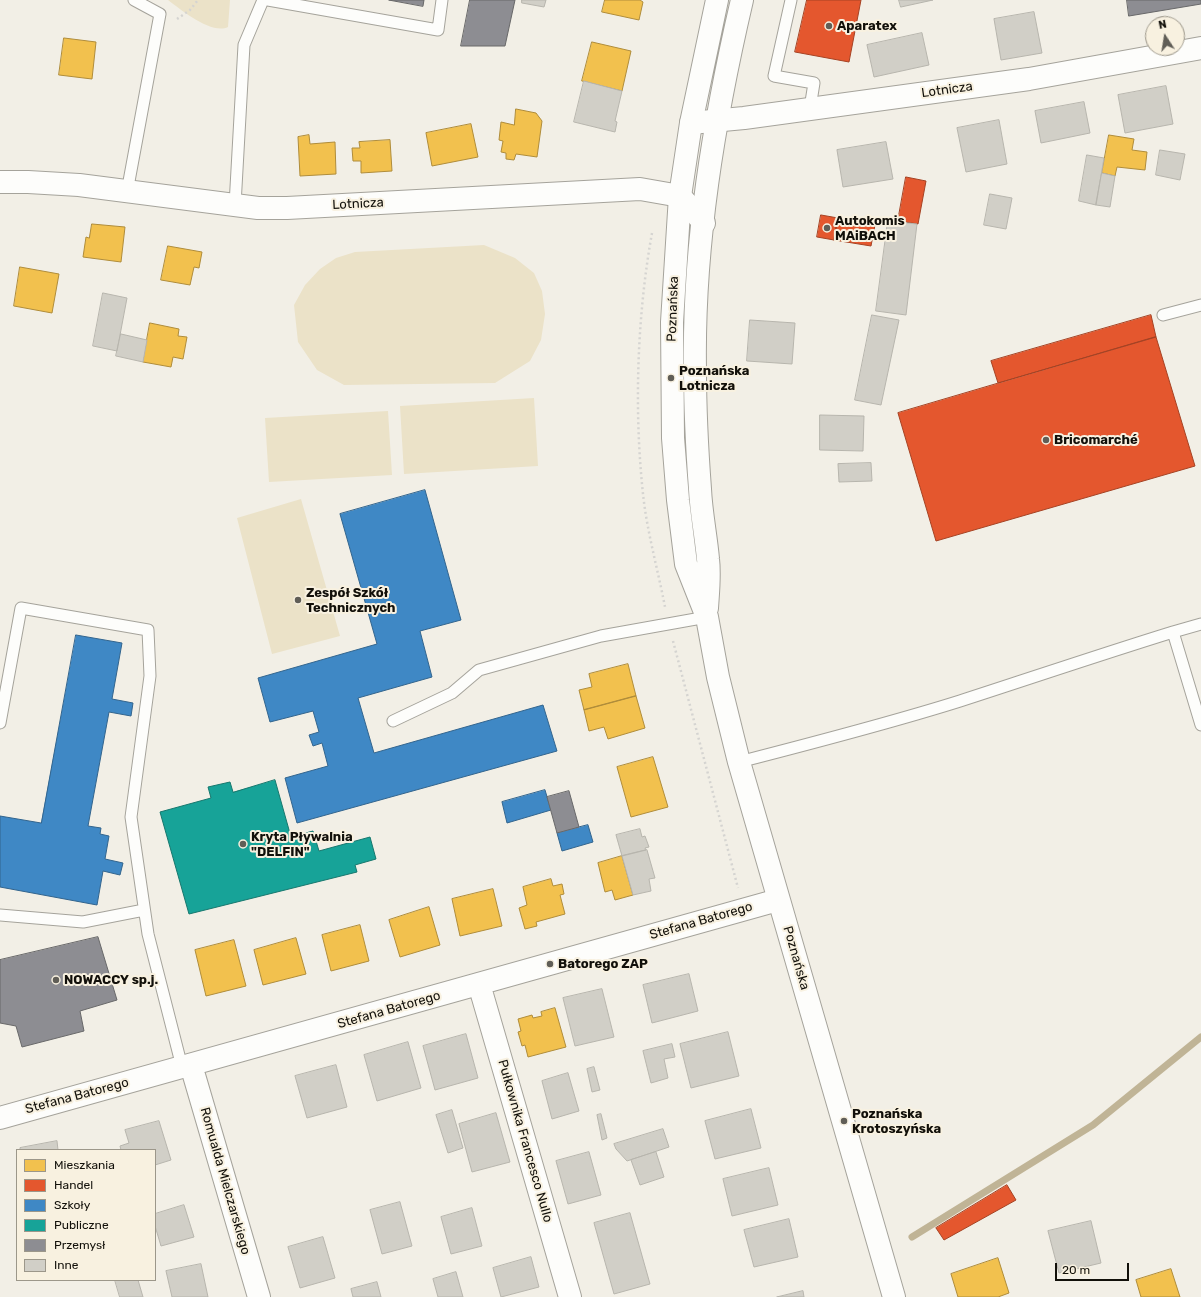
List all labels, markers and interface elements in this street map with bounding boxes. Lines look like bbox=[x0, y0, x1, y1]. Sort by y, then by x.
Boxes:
north arrow bbox=[1145, 16, 1185, 56]
place label: Aparatex bbox=[837, 18, 897, 34]
text: N bbox=[1157, 18, 1168, 32]
marker: Aparatex bbox=[824, 21, 834, 31]
street label: Lotnicza bbox=[920, 79, 974, 101]
street label: Lotnicza bbox=[332, 195, 384, 213]
place label: Autokomis MAiBACH bbox=[835, 213, 905, 244]
marker: Autokomis MAiBACH bbox=[822, 223, 832, 233]
street label: Poznańska bbox=[664, 276, 682, 342]
place label: Poznańska Lotnicza bbox=[679, 363, 749, 394]
marker: Poznańska Lotnicza bbox=[666, 373, 676, 383]
place label: Bricomarché bbox=[1054, 432, 1138, 448]
marker: Bricomarché bbox=[1041, 435, 1051, 445]
place label: Zespół Szkół Technicznych bbox=[306, 585, 396, 616]
marker: Zespół Szkół Technicznych bbox=[293, 595, 303, 605]
place label: Kryta Pływalnia "DELFIN" bbox=[251, 829, 353, 860]
marker: Kryta Pływalnia "DELFIN" bbox=[238, 839, 248, 849]
street label: Stefana Batorego bbox=[648, 899, 754, 943]
street label: Poznańska bbox=[779, 924, 813, 992]
place label: Batorego ZAP bbox=[558, 956, 648, 972]
marker: Batorego ZAP bbox=[545, 959, 555, 969]
place label: NOWACCY sp.j. bbox=[64, 972, 158, 988]
marker: NOWACCY sp.j. bbox=[51, 975, 61, 985]
street label: Stefana Batorego bbox=[336, 988, 442, 1032]
street label: Pułkownika Francesco Nullo bbox=[494, 1058, 556, 1224]
street label: Stefana Batorego bbox=[24, 1075, 130, 1117]
street label: Romualda Mielczarskiego bbox=[196, 1106, 254, 1256]
place label: Poznańska Krotoszyńska bbox=[852, 1106, 941, 1137]
marker: Poznańska Krotoszyńska bbox=[839, 1116, 849, 1126]
legend bbox=[16, 1149, 156, 1281]
text: Mieszkania bbox=[54, 1158, 115, 1172]
text: Handel bbox=[54, 1178, 93, 1192]
text: Szkoły bbox=[54, 1198, 90, 1212]
text: Publiczne bbox=[54, 1218, 109, 1232]
text: Przemysł bbox=[54, 1238, 105, 1252]
scale bar bbox=[1057, 1255, 1131, 1281]
text: Inne bbox=[54, 1258, 79, 1272]
text: 20 m bbox=[1062, 1263, 1090, 1277]

